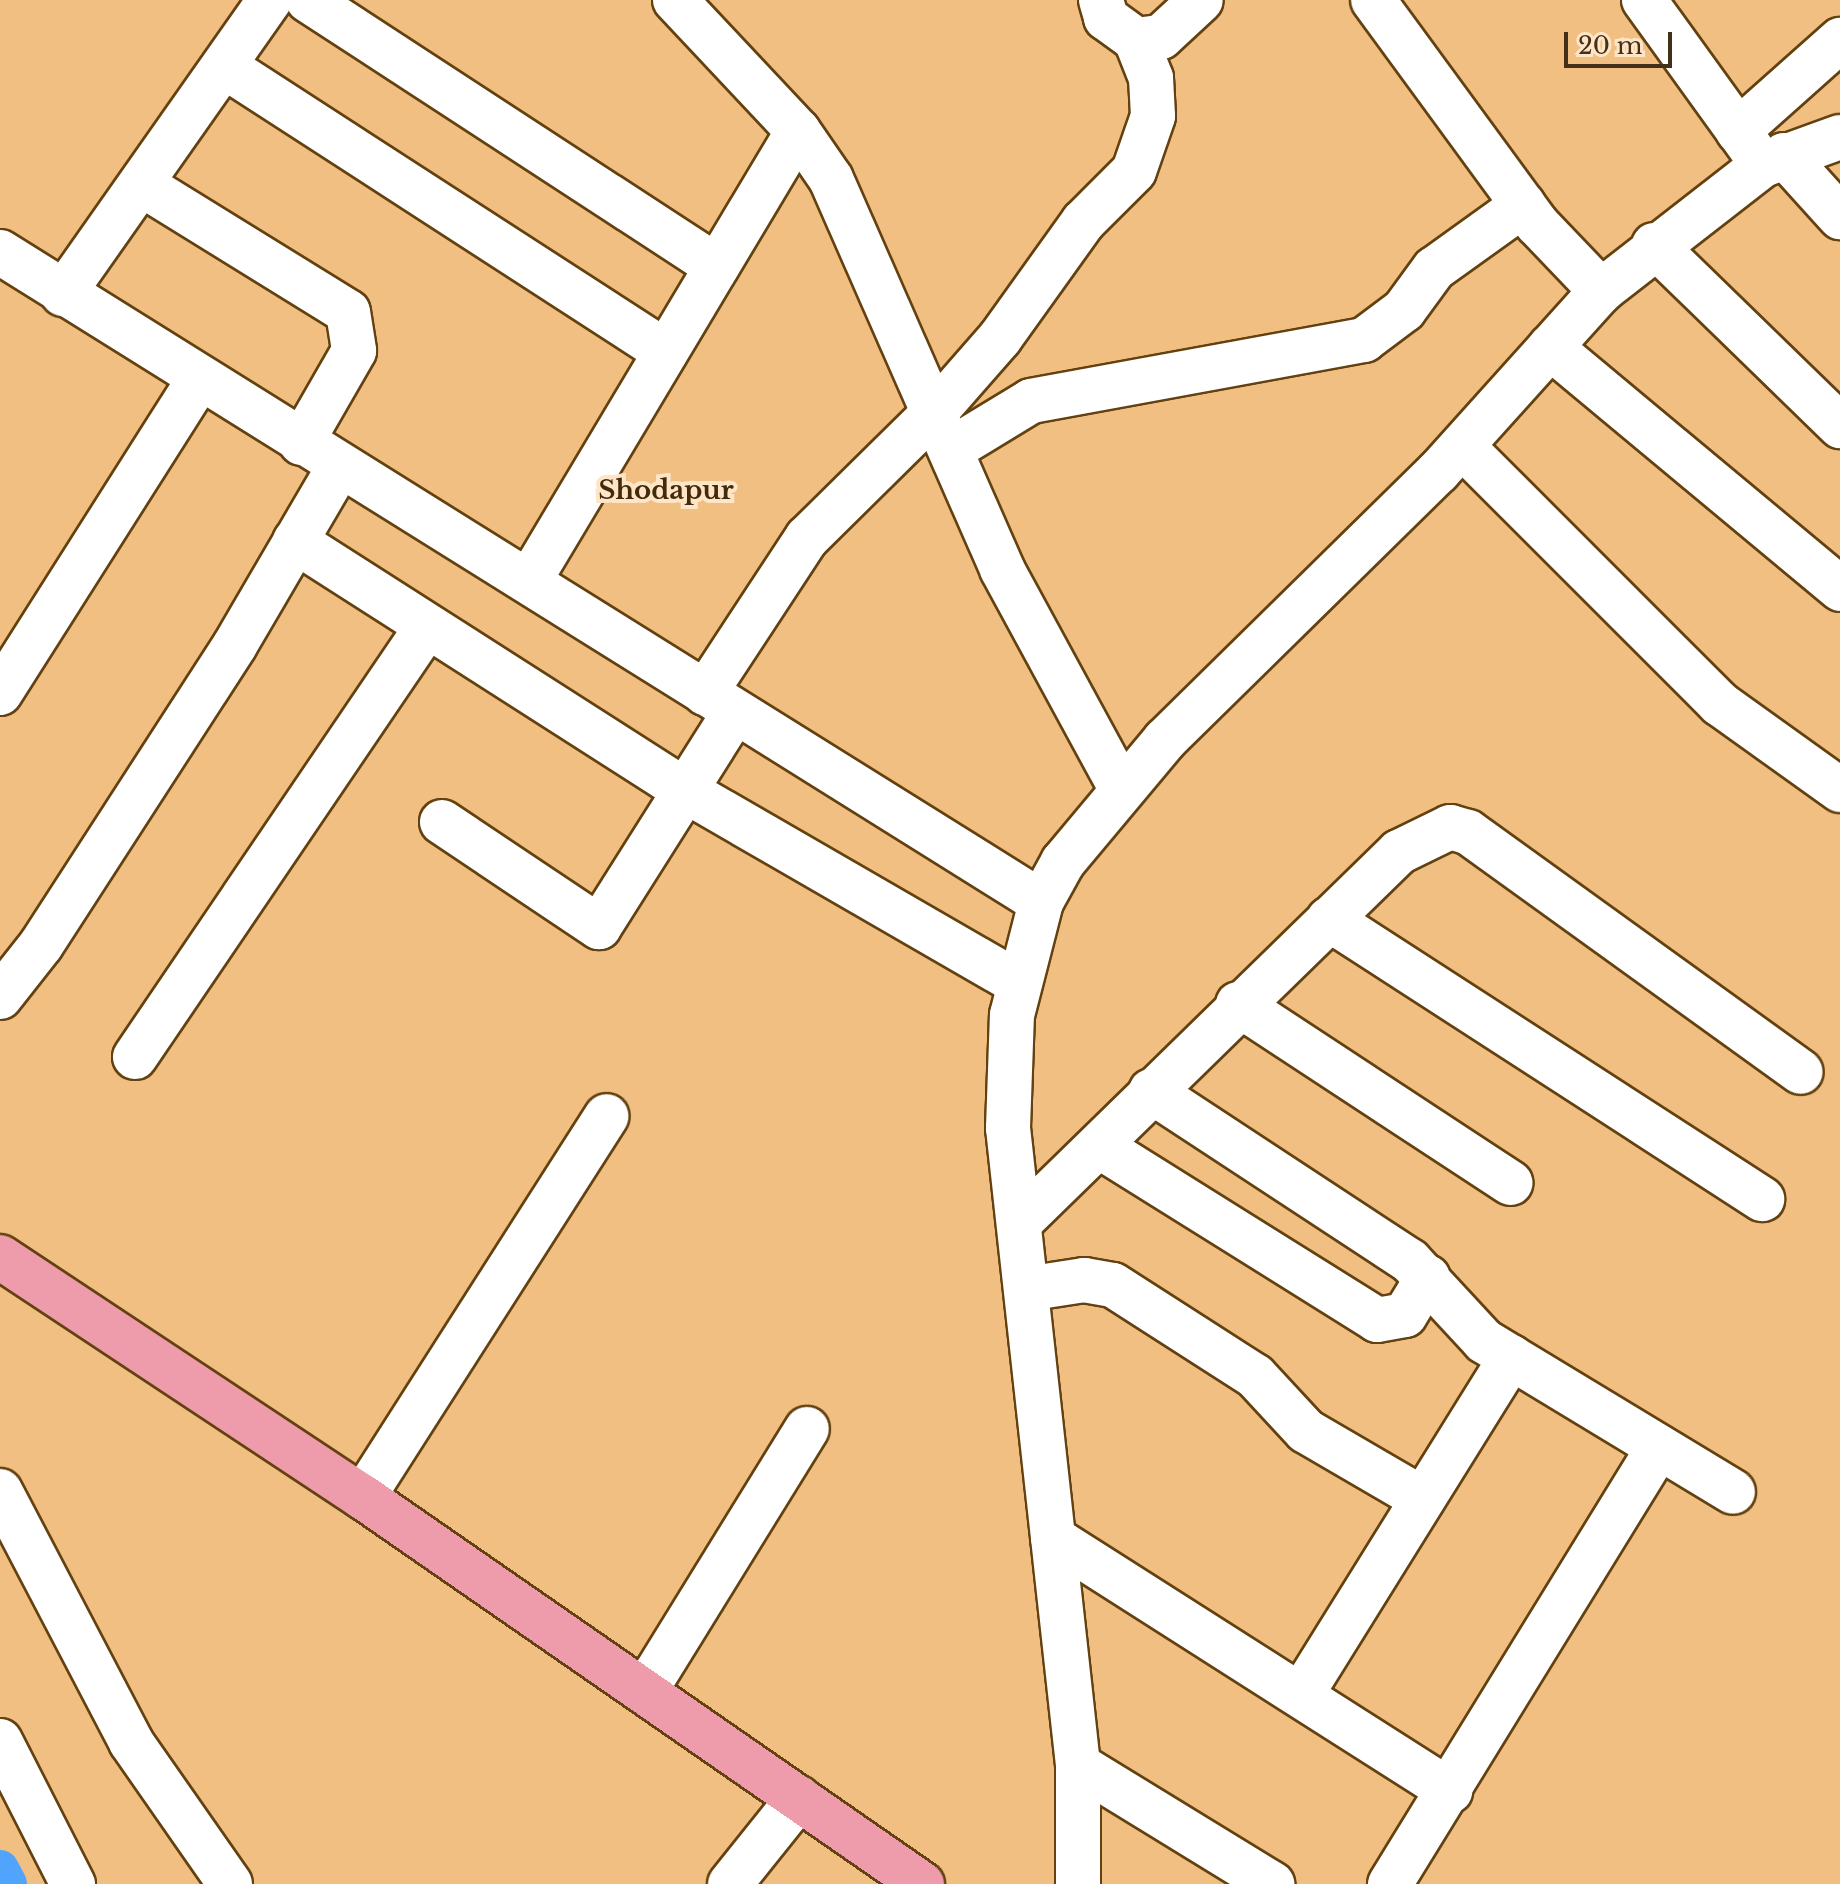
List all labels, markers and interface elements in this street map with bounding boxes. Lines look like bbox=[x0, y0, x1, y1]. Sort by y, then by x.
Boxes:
scale bar bbox=[1568, 16, 1676, 66]
text: 20 m bbox=[1578, 31, 1643, 60]
district label: Shodapur bbox=[598, 475, 734, 507]

